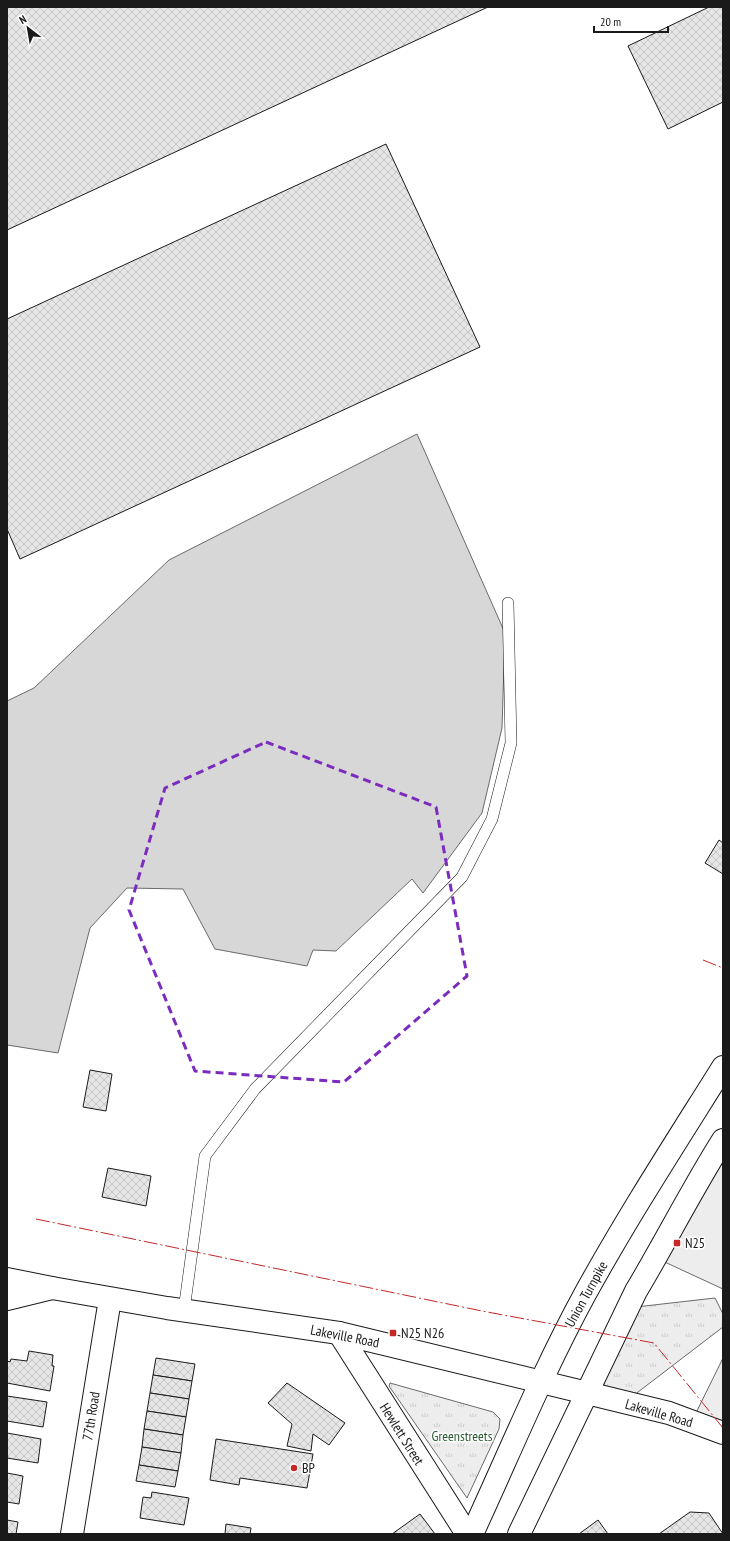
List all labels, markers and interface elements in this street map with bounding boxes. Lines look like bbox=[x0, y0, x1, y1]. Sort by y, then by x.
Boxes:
north arrow bbox=[8, 8, 48, 48]
scale bar bbox=[594, 8, 668, 34]
text: N bbox=[17, 12, 29, 27]
text: 20 m bbox=[600, 14, 621, 29]
place label: N25 bbox=[685, 1234, 705, 1252]
marker: N25 bbox=[672, 1238, 682, 1248]
street label: Union Turnpike bbox=[561, 1258, 612, 1330]
street label: Lakeville Road bbox=[309, 1321, 381, 1351]
place label: N25 N26 bbox=[401, 1324, 444, 1342]
marker: N25 N26 bbox=[388, 1328, 398, 1338]
street label: 77th Road bbox=[78, 1390, 104, 1442]
street label: Lakeville Road bbox=[623, 1395, 695, 1431]
street label: Hewlett Street bbox=[376, 1399, 428, 1469]
park label: Greenstreets bbox=[432, 1427, 493, 1445]
place label: BP bbox=[302, 1459, 315, 1477]
marker: BP bbox=[289, 1463, 299, 1473]

